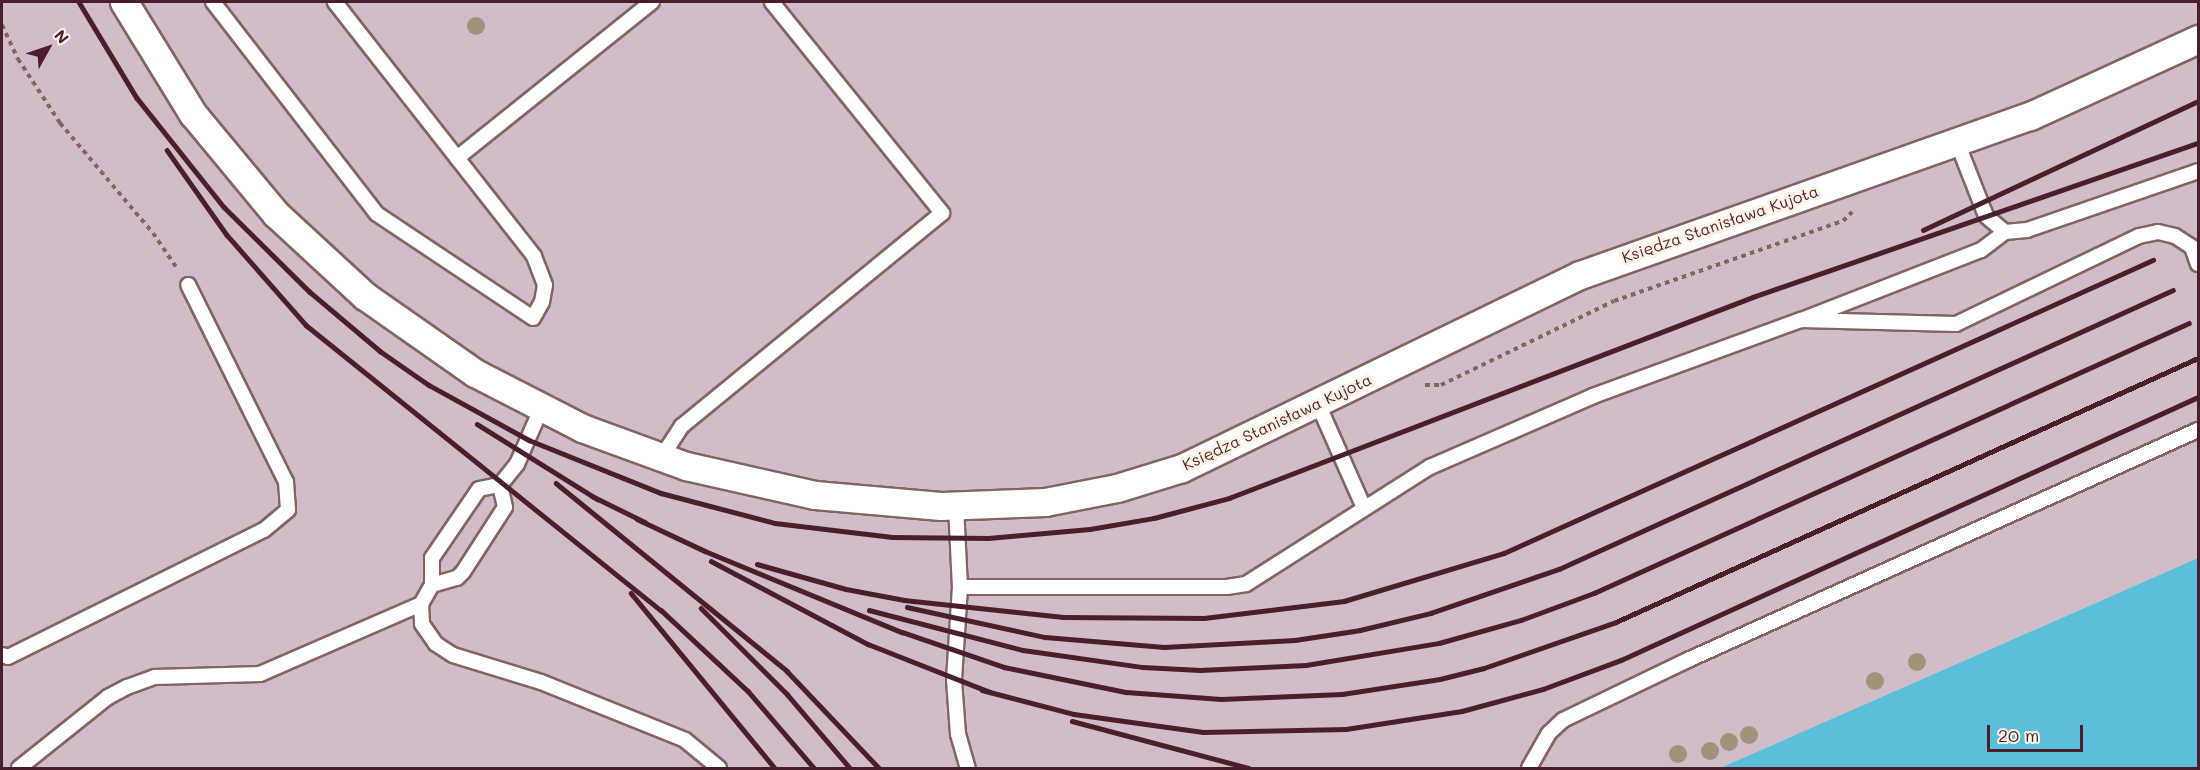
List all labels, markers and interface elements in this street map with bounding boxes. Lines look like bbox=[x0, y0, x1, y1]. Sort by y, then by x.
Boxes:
north arrow bbox=[18, 18, 78, 78]
text: N bbox=[50, 25, 74, 48]
street label: Księdza Stanisława Kujota bbox=[1619, 181, 1821, 267]
street label: Księdza Stanisława Kujota bbox=[1179, 370, 1375, 474]
scale bar bbox=[1990, 713, 2086, 751]
text: 20 m bbox=[1998, 723, 2039, 747]

